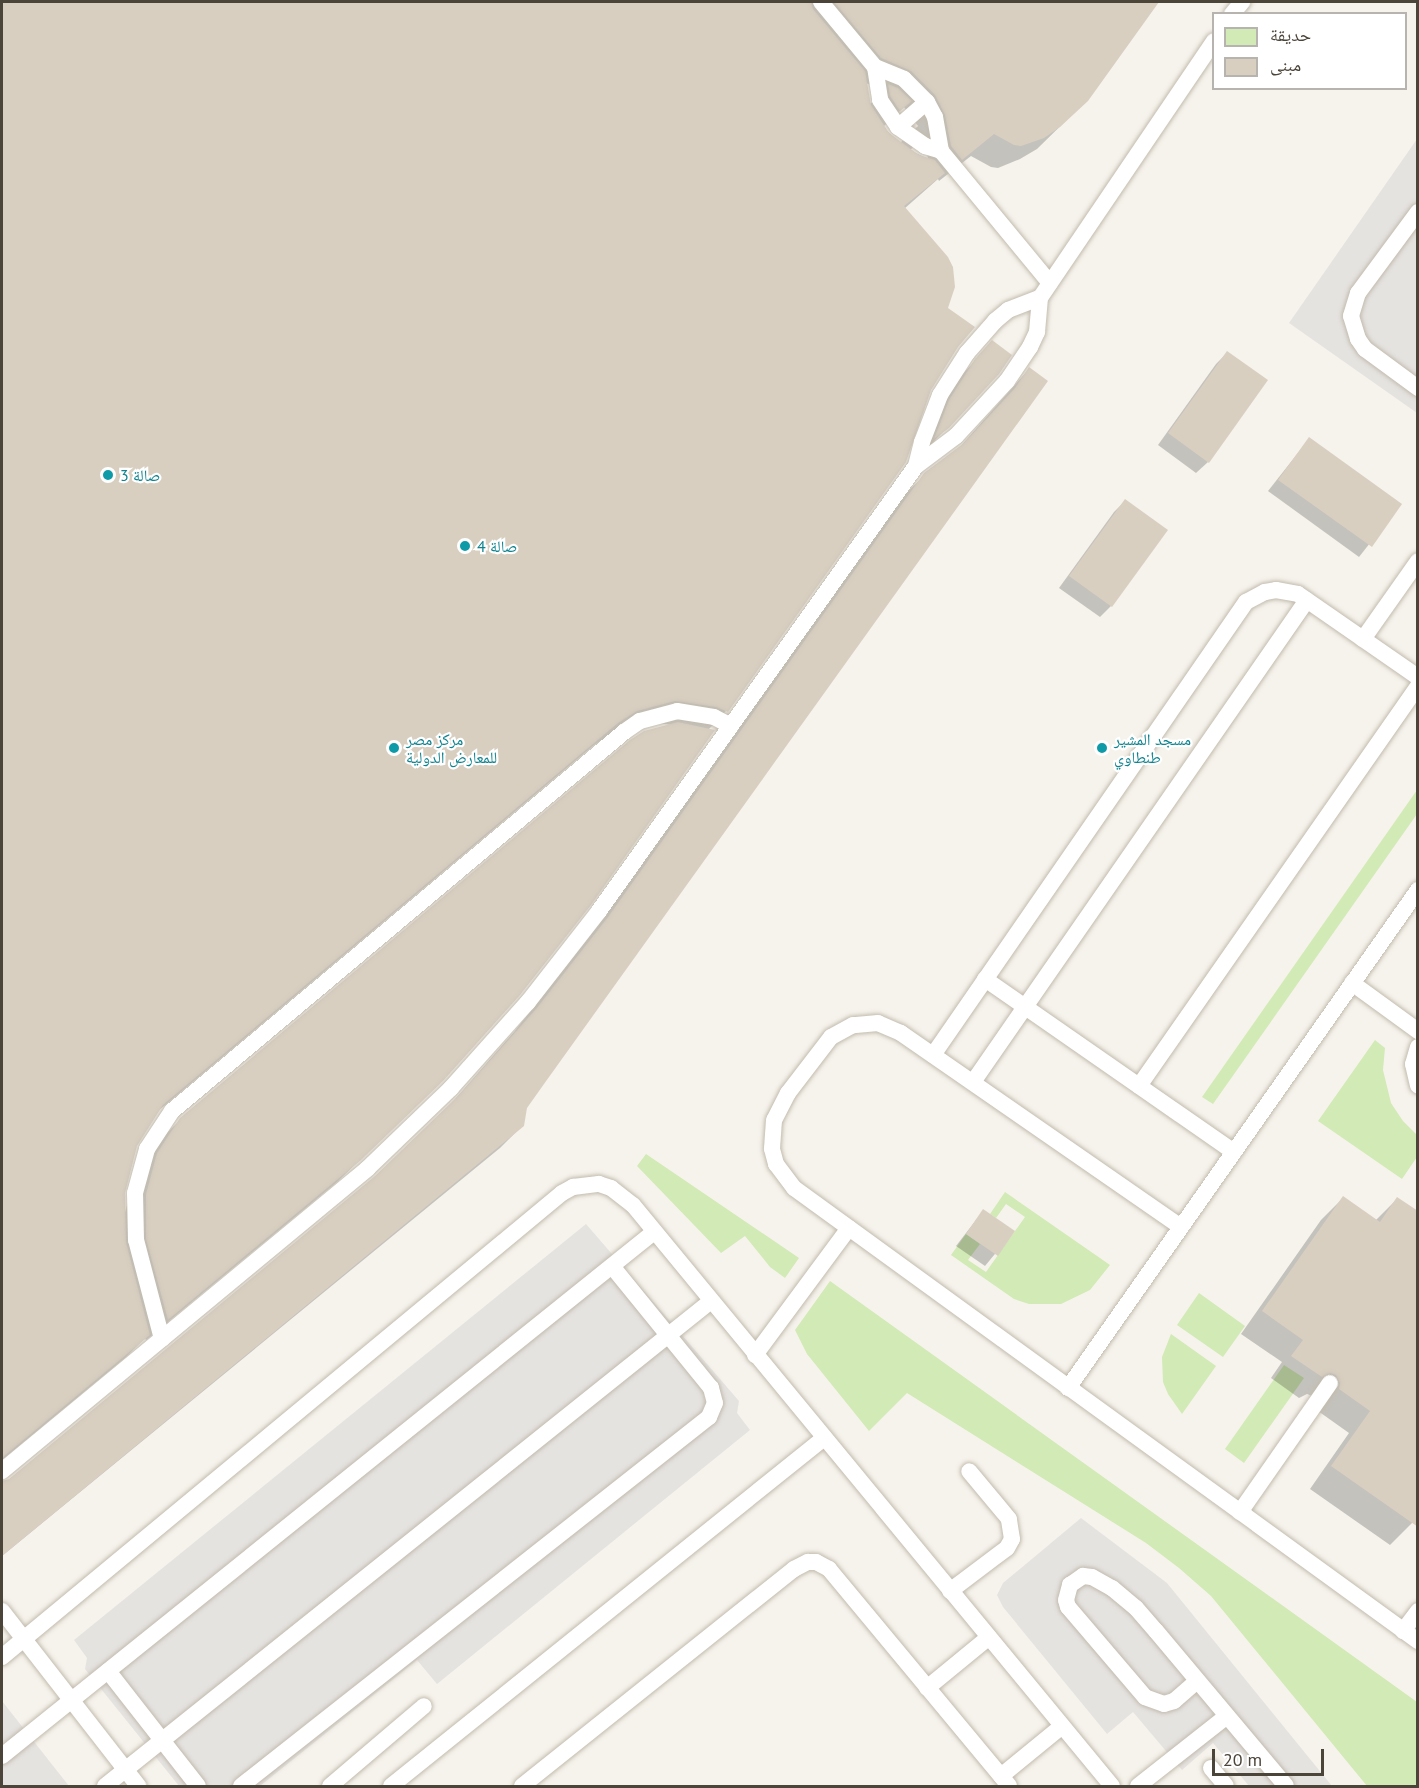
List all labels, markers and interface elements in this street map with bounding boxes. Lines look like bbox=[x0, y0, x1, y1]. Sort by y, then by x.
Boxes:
legend bbox=[1212, 12, 1407, 90]
text: حديقة bbox=[1270, 23, 1311, 46]
text: مبنى bbox=[1270, 53, 1301, 76]
place label: صالة 3 bbox=[120, 465, 160, 485]
marker: صالة 3 bbox=[101, 468, 115, 482]
place label: صالة 4 bbox=[477, 536, 517, 556]
marker: صالة 4 bbox=[458, 539, 472, 553]
place label: مركز مصر للمعارض الدولية bbox=[406, 729, 497, 767]
place label: مسجد المشير طنطاوي bbox=[1114, 729, 1191, 767]
marker: مركز مصر للمعارض الدولية bbox=[387, 741, 401, 755]
marker: مسجد المشير طنطاوي bbox=[1095, 741, 1109, 755]
scale bar bbox=[1215, 1737, 1328, 1775]
text: 20 m bbox=[1223, 1748, 1262, 1771]

